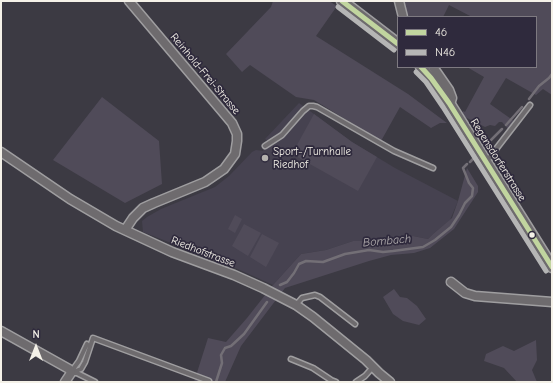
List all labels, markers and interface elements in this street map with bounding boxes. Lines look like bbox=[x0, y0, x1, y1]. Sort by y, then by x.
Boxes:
legend bbox=[397, 16, 537, 68]
text: 46 bbox=[435, 25, 447, 39]
street label: Reinhold-Frei-Strasse bbox=[167, 31, 243, 117]
text: N46 bbox=[435, 45, 455, 59]
street label: Regensdorferstrasse bbox=[467, 116, 529, 204]
place label: Sport-/Turnhalle Riedhof bbox=[273, 145, 351, 171]
marker: Sport-/Turnhalle Riedhof bbox=[260, 153, 270, 163]
unlabelled marker bbox=[527, 230, 537, 240]
water label: Bombach bbox=[362, 232, 412, 250]
street label: Riedhofstrasse bbox=[169, 234, 237, 270]
north arrow bbox=[16, 327, 56, 367]
text: N bbox=[32, 328, 40, 341]

